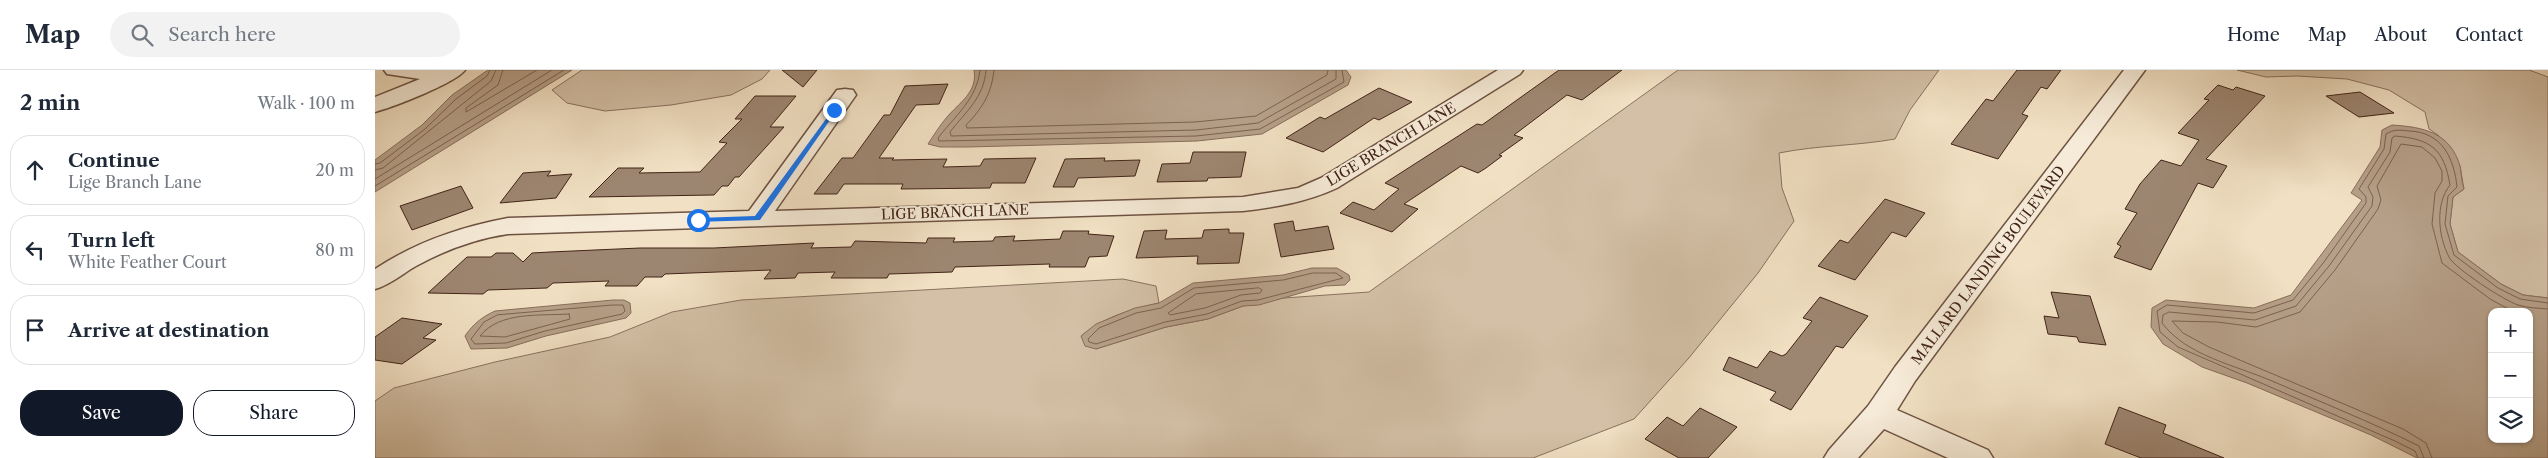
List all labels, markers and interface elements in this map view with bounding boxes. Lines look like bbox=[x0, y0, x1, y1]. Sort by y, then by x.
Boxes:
search box bbox=[110, 12, 460, 57]
text: Map bbox=[25, 20, 80, 49]
icon: search bbox=[128, 21, 156, 49]
text: Search here bbox=[168, 23, 276, 46]
text: Home bbox=[2227, 24, 2280, 46]
text: Map bbox=[2308, 24, 2346, 46]
text: About bbox=[2374, 24, 2427, 46]
text: Contact bbox=[2455, 24, 2523, 46]
text: 2 min bbox=[20, 90, 80, 115]
text: Walk · 100 m bbox=[258, 93, 355, 113]
street label: LIGE BRANCH LANE bbox=[1323, 98, 1459, 190]
route end bbox=[823, 99, 846, 122]
text: Continue bbox=[68, 149, 160, 172]
icon: ahead bbox=[21, 156, 49, 184]
text: 20 m bbox=[315, 160, 354, 180]
street label: MALLARD LANDING BOULEVARD bbox=[1907, 162, 2069, 368]
text: Lige Branch Lane bbox=[68, 172, 202, 192]
street label: LIGE BRANCH LANE bbox=[881, 200, 1029, 224]
route start bbox=[687, 209, 710, 232]
text: Turn left bbox=[68, 229, 155, 252]
icon: left bbox=[21, 236, 49, 264]
text: 80 m bbox=[315, 240, 354, 260]
text: White Feather Court bbox=[68, 252, 227, 272]
map controls bbox=[2488, 308, 2533, 443]
button: + bbox=[2488, 308, 2533, 353]
icon: arrive bbox=[21, 316, 49, 344]
text: Arrive at destination bbox=[68, 319, 269, 342]
button: − bbox=[2488, 353, 2533, 398]
button: Save bbox=[20, 390, 183, 436]
button: Share bbox=[193, 390, 355, 436]
button: layers bbox=[2488, 398, 2533, 443]

